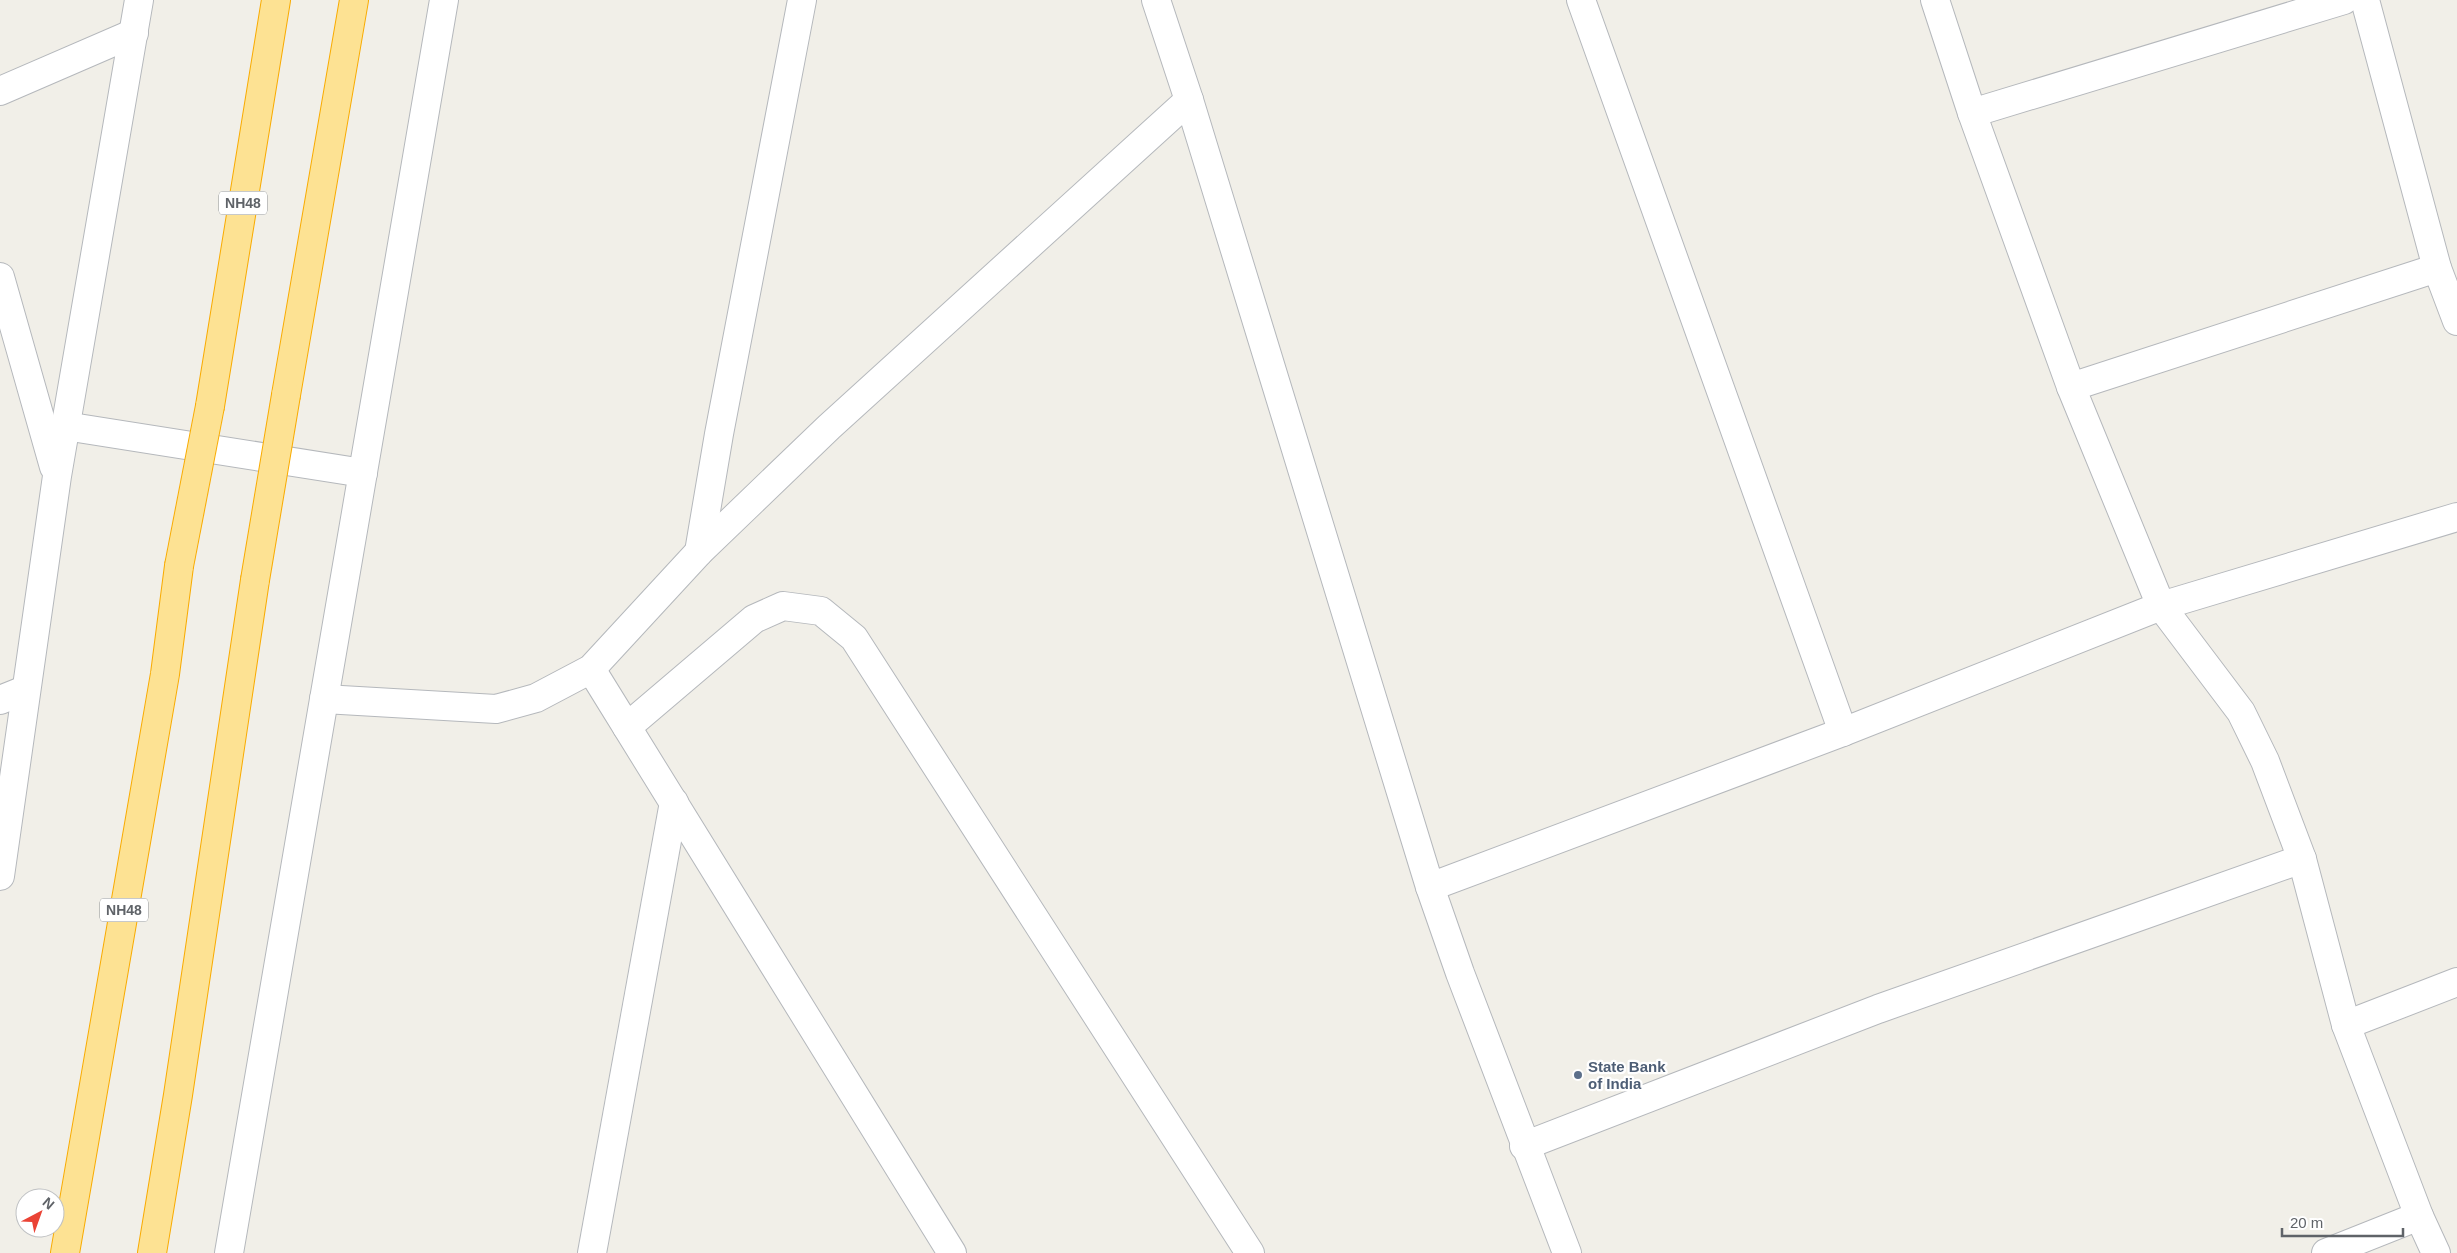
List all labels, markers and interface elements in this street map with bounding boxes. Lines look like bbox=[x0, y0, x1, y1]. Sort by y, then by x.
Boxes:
road number: NH48 bbox=[219, 192, 267, 214]
road number: NH48 bbox=[100, 898, 148, 922]
place label: State Bank of India bbox=[1588, 1058, 1666, 1092]
marker: State Bank of India bbox=[1572, 1069, 1584, 1081]
north arrow bbox=[15, 1188, 65, 1238]
text: N bbox=[39, 1194, 58, 1213]
scale bar bbox=[2282, 1206, 2403, 1238]
text: 20 m bbox=[2290, 1214, 2323, 1231]

